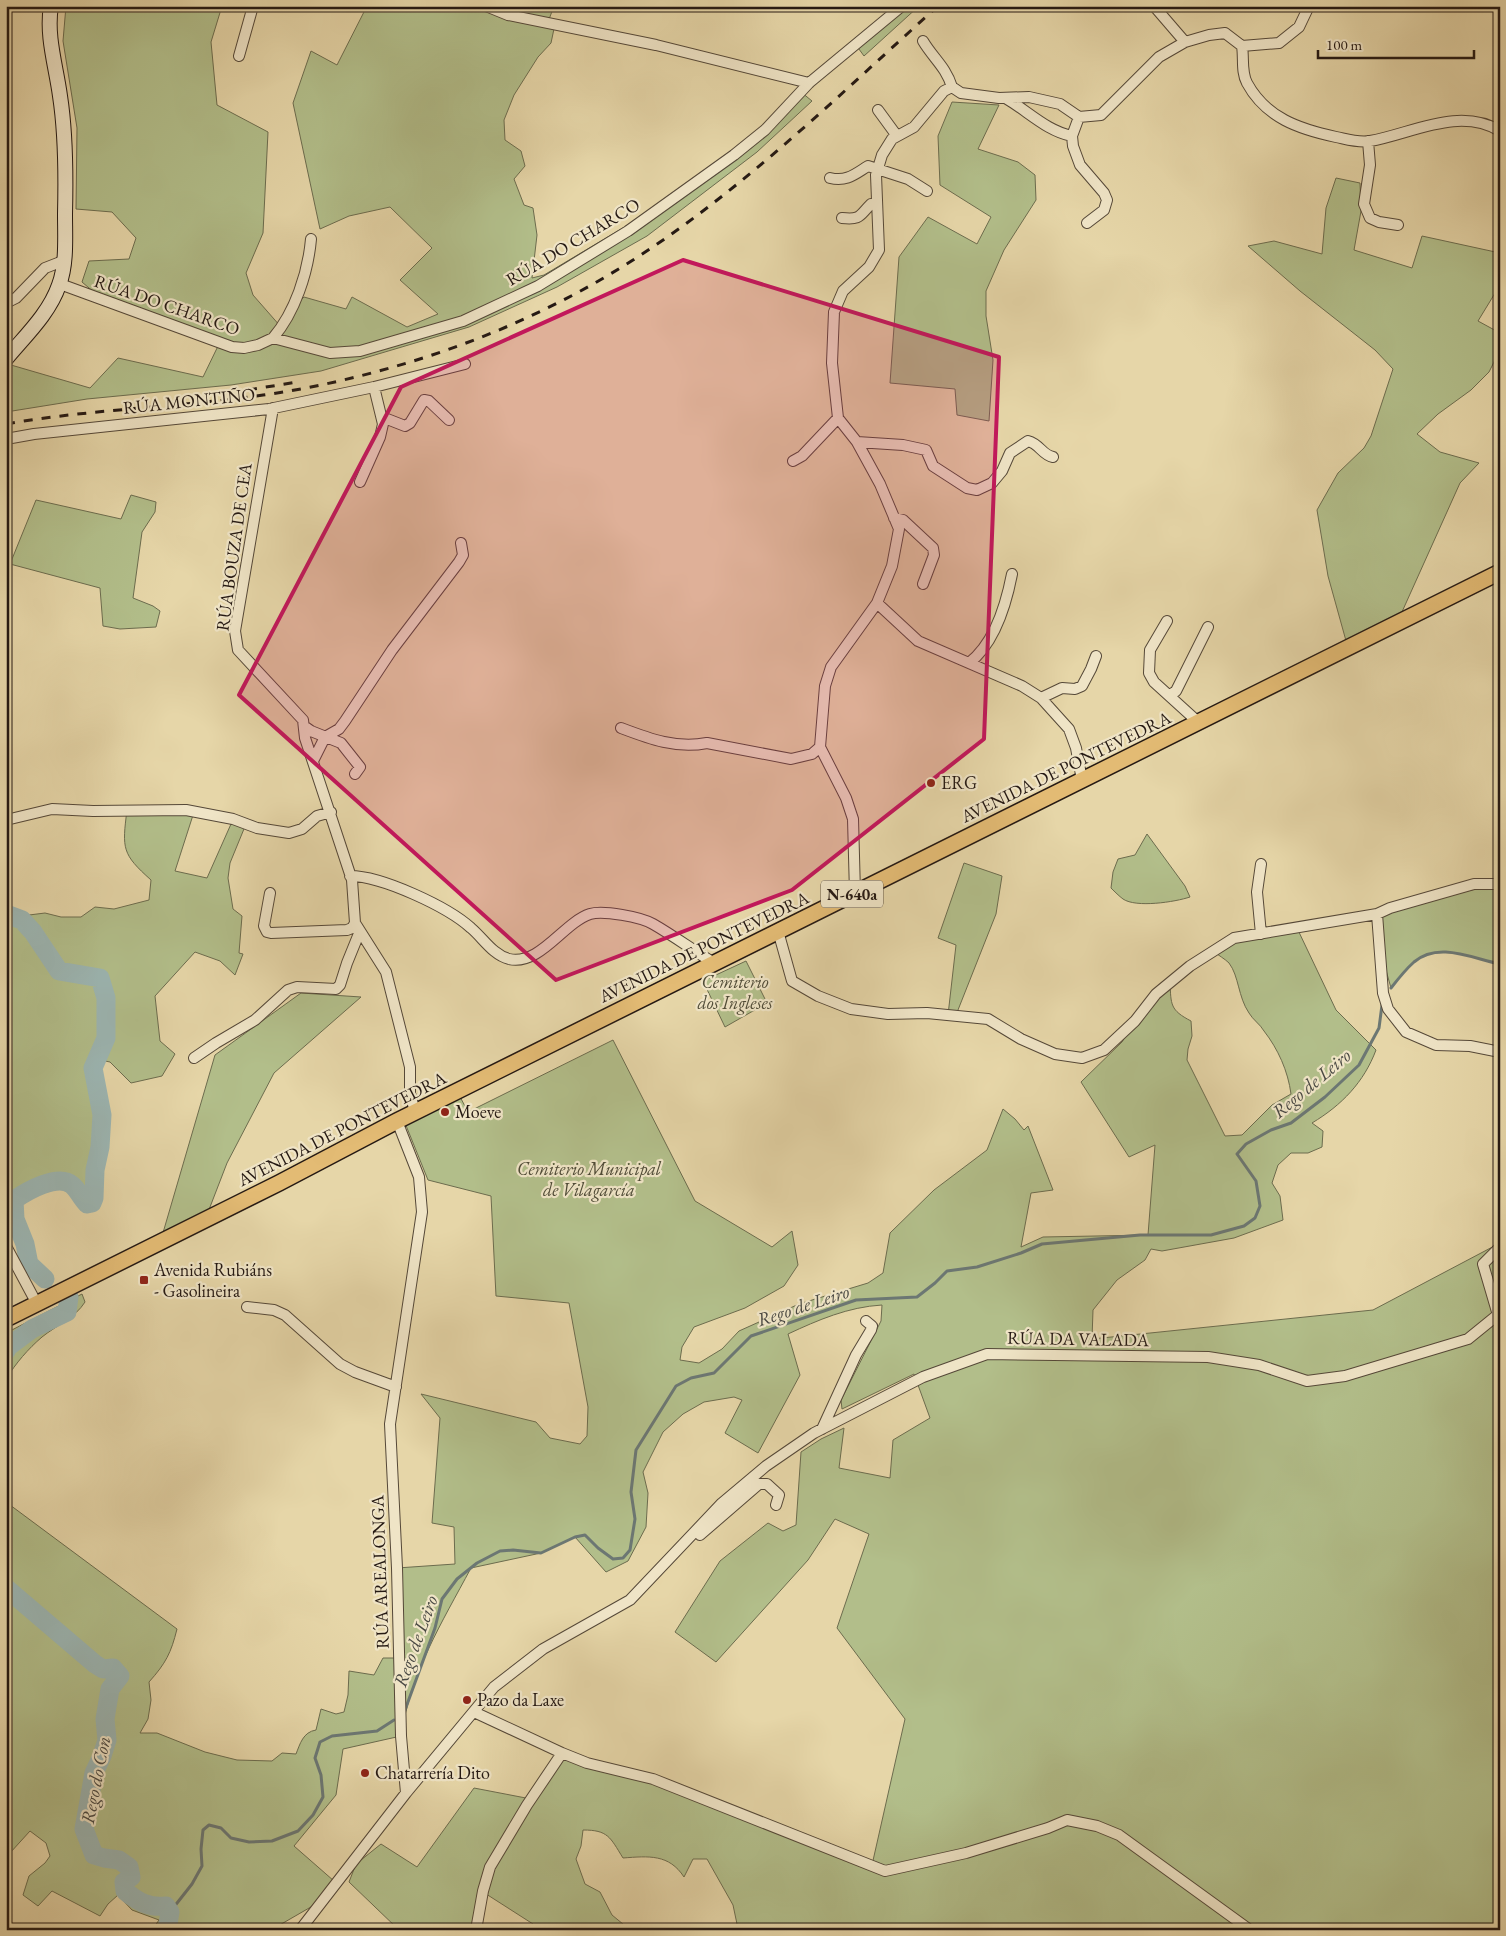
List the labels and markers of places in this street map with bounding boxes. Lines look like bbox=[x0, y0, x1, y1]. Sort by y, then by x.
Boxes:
place label: ERG bbox=[941, 771, 977, 794]
marker: ERG bbox=[925, 777, 937, 789]
place label: Moeve bbox=[455, 1100, 501, 1123]
marker: Moeve bbox=[439, 1106, 451, 1118]
place label: Avenida Rubiáns - Gasolineira bbox=[153, 1258, 272, 1302]
marker: Avenida Rubiáns - Gasolineira bbox=[138, 1274, 150, 1286]
place label: Pazo da Laxe bbox=[477, 1688, 564, 1711]
marker: Pazo da Laxe bbox=[461, 1694, 473, 1706]
place label: Chatarrería Dito bbox=[375, 1761, 490, 1784]
marker: Chatarrería Dito bbox=[359, 1767, 371, 1779]

